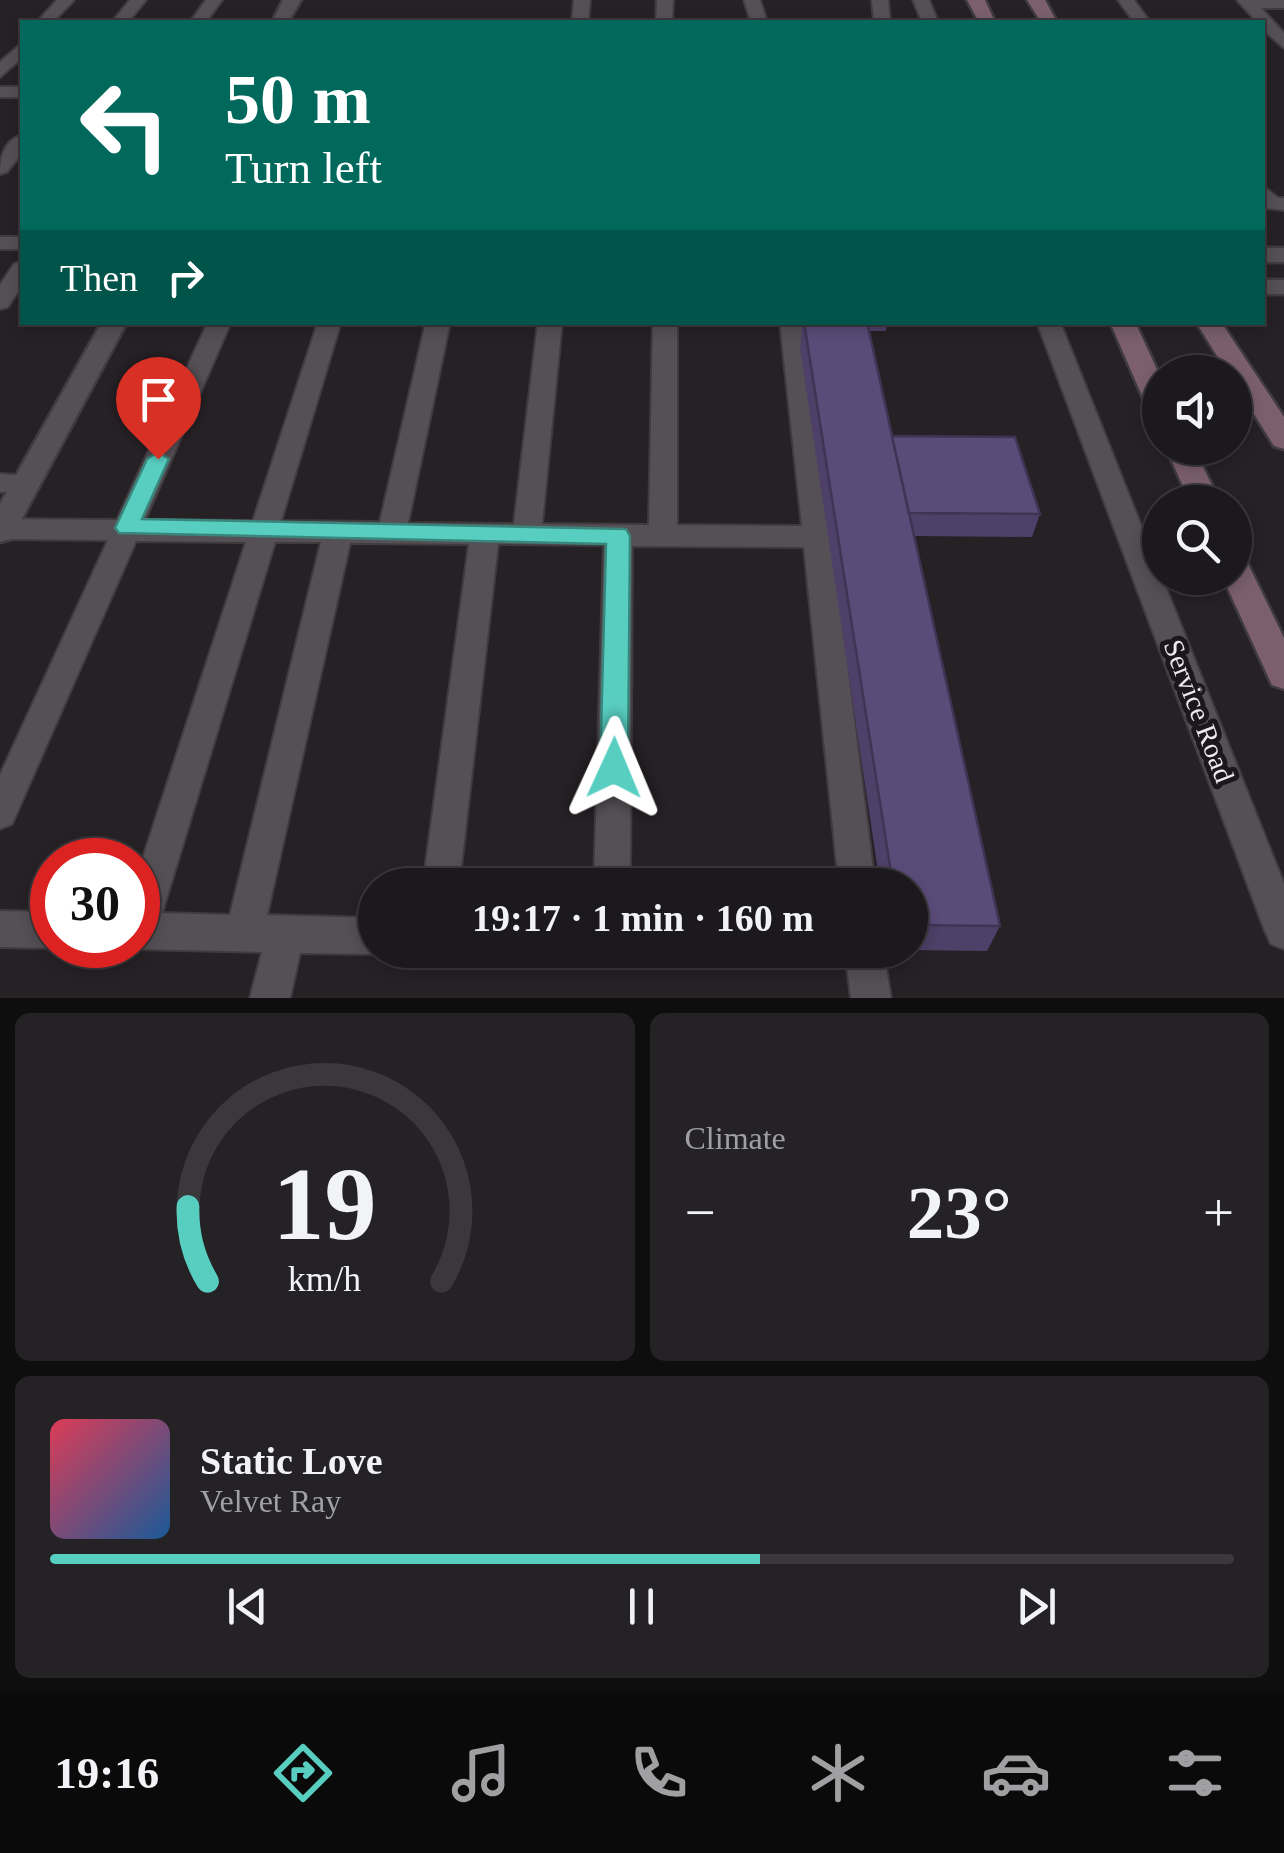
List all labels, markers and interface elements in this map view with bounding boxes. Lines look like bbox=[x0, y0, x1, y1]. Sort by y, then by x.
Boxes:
icon: left bbox=[60, 60, 190, 190]
text: 50 m bbox=[225, 61, 371, 138]
text: Turn left bbox=[225, 143, 382, 193]
icon: right bbox=[158, 250, 213, 305]
text: Then bbox=[60, 257, 138, 299]
map controls bbox=[1142, 355, 1252, 595]
button: sound bbox=[1142, 355, 1252, 465]
pin bbox=[116, 357, 201, 460]
icon: arrive bbox=[131, 372, 186, 427]
button: search bbox=[1142, 485, 1252, 595]
street label: Service Road bbox=[1158, 635, 1240, 787]
position arrow bbox=[562, 716, 666, 820]
speed limit sign: 30 bbox=[30, 838, 160, 968]
text: 19:17 · 1 min · 160 m bbox=[472, 897, 814, 939]
text: Climate bbox=[685, 1120, 786, 1156]
text: 19 bbox=[273, 1146, 377, 1261]
text: 23° bbox=[907, 1171, 1012, 1254]
text: − bbox=[685, 1182, 716, 1243]
text: + bbox=[1203, 1182, 1234, 1243]
text: km/h bbox=[288, 1259, 362, 1299]
text: Static Love bbox=[200, 1440, 383, 1482]
text: Velvet Ray bbox=[200, 1483, 341, 1519]
icon: previous bbox=[220, 1579, 275, 1634]
icon: pause bbox=[614, 1579, 669, 1634]
icon: next bbox=[1009, 1579, 1064, 1634]
icon: directions bbox=[268, 1738, 338, 1808]
icon: music bbox=[446, 1738, 516, 1808]
icon: phone bbox=[624, 1738, 694, 1808]
icon: climate bbox=[803, 1738, 873, 1808]
icon: car bbox=[981, 1738, 1051, 1808]
icon: filters bbox=[1160, 1738, 1230, 1808]
text: 19:16 bbox=[54, 1748, 159, 1798]

